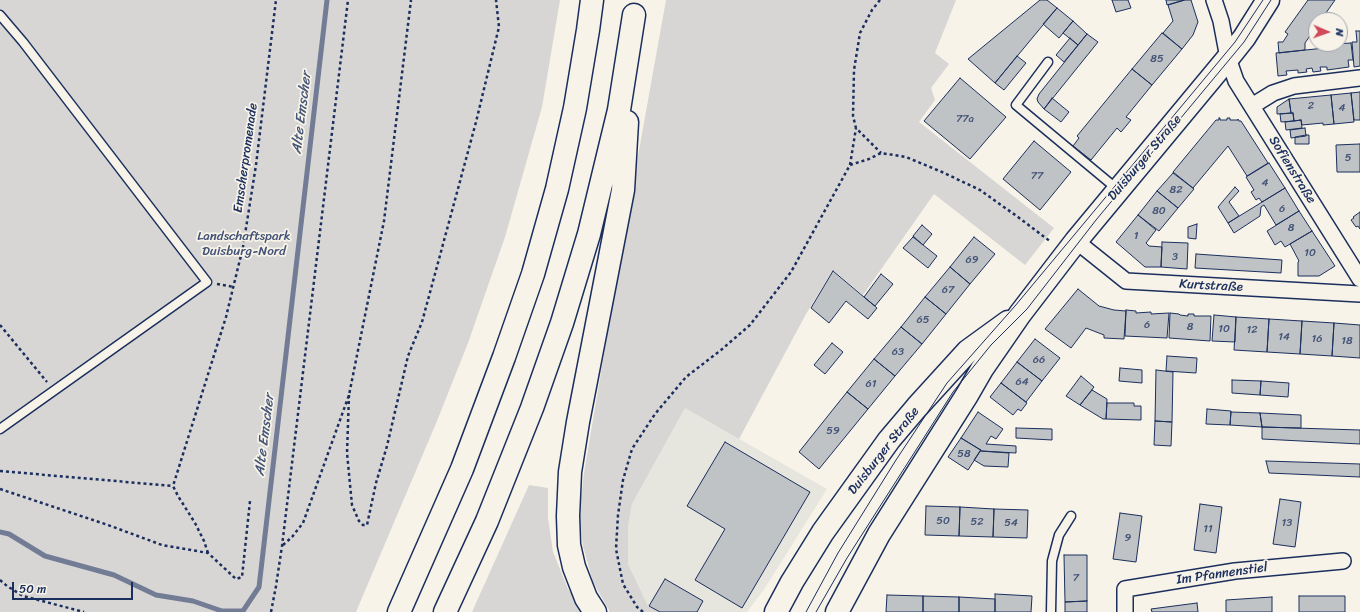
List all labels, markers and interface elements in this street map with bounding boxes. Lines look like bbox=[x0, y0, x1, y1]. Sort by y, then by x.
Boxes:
north arrow bbox=[1308, 12, 1348, 52]
text: N bbox=[1330, 28, 1349, 37]
house number: 85 bbox=[1150, 52, 1164, 66]
water label: Alte Emscher bbox=[289, 71, 315, 155]
house number: 2 bbox=[1308, 99, 1314, 113]
house number: 4 bbox=[1339, 101, 1345, 115]
street label: Emscherpromenade bbox=[231, 102, 261, 214]
house number: 77a bbox=[956, 112, 974, 126]
street label: Duisburger Straße bbox=[1105, 112, 1185, 204]
street label: Sofienstraße bbox=[1265, 133, 1319, 207]
house number: 5 bbox=[1345, 151, 1351, 165]
house number: 77 bbox=[1031, 169, 1043, 183]
house number: 4 bbox=[1262, 176, 1268, 190]
house number: 82 bbox=[1170, 183, 1182, 197]
house number: 6 bbox=[1279, 202, 1285, 216]
house number: 80 bbox=[1152, 204, 1166, 218]
house number: 8 bbox=[1288, 221, 1294, 235]
park label: Landschaftspark Duisburg-Nord bbox=[197, 229, 291, 260]
house number: 1 bbox=[1134, 229, 1138, 243]
house number: 10 bbox=[1304, 246, 1316, 260]
house number: 3 bbox=[1172, 250, 1178, 264]
house number: 69 bbox=[965, 253, 979, 267]
street label: Kurtstraße bbox=[1179, 277, 1243, 295]
house number: 67 bbox=[942, 283, 954, 297]
house number: 65 bbox=[917, 313, 929, 327]
house number: 6 bbox=[1144, 318, 1150, 332]
house number: 8 bbox=[1187, 320, 1193, 334]
house number: 10 bbox=[1218, 322, 1230, 336]
house number: 12 bbox=[1246, 323, 1258, 337]
house number: 14 bbox=[1278, 330, 1290, 344]
house number: 16 bbox=[1312, 332, 1322, 346]
house number: 18 bbox=[1341, 334, 1353, 348]
house number: 63 bbox=[892, 345, 904, 359]
house number: 66 bbox=[1033, 353, 1045, 367]
house number: 64 bbox=[1015, 375, 1029, 389]
house number: 61 bbox=[866, 377, 876, 391]
water label: Alte Emscher bbox=[252, 393, 278, 477]
street label: Duisburger Straße bbox=[845, 404, 923, 498]
house number: 59 bbox=[826, 424, 840, 438]
house number: 58 bbox=[957, 447, 971, 461]
house number: 50 bbox=[936, 514, 950, 528]
house number: 52 bbox=[970, 515, 984, 529]
house number: 54 bbox=[1004, 516, 1018, 530]
house number: 13 bbox=[1282, 516, 1292, 530]
house number: 11 bbox=[1203, 522, 1213, 536]
house number: 9 bbox=[1125, 531, 1131, 545]
street label: Im Pfannenstiel bbox=[1176, 560, 1268, 588]
house number: 7 bbox=[1073, 571, 1079, 585]
scale bar bbox=[14, 574, 135, 600]
text: 50 m bbox=[19, 578, 46, 600]

